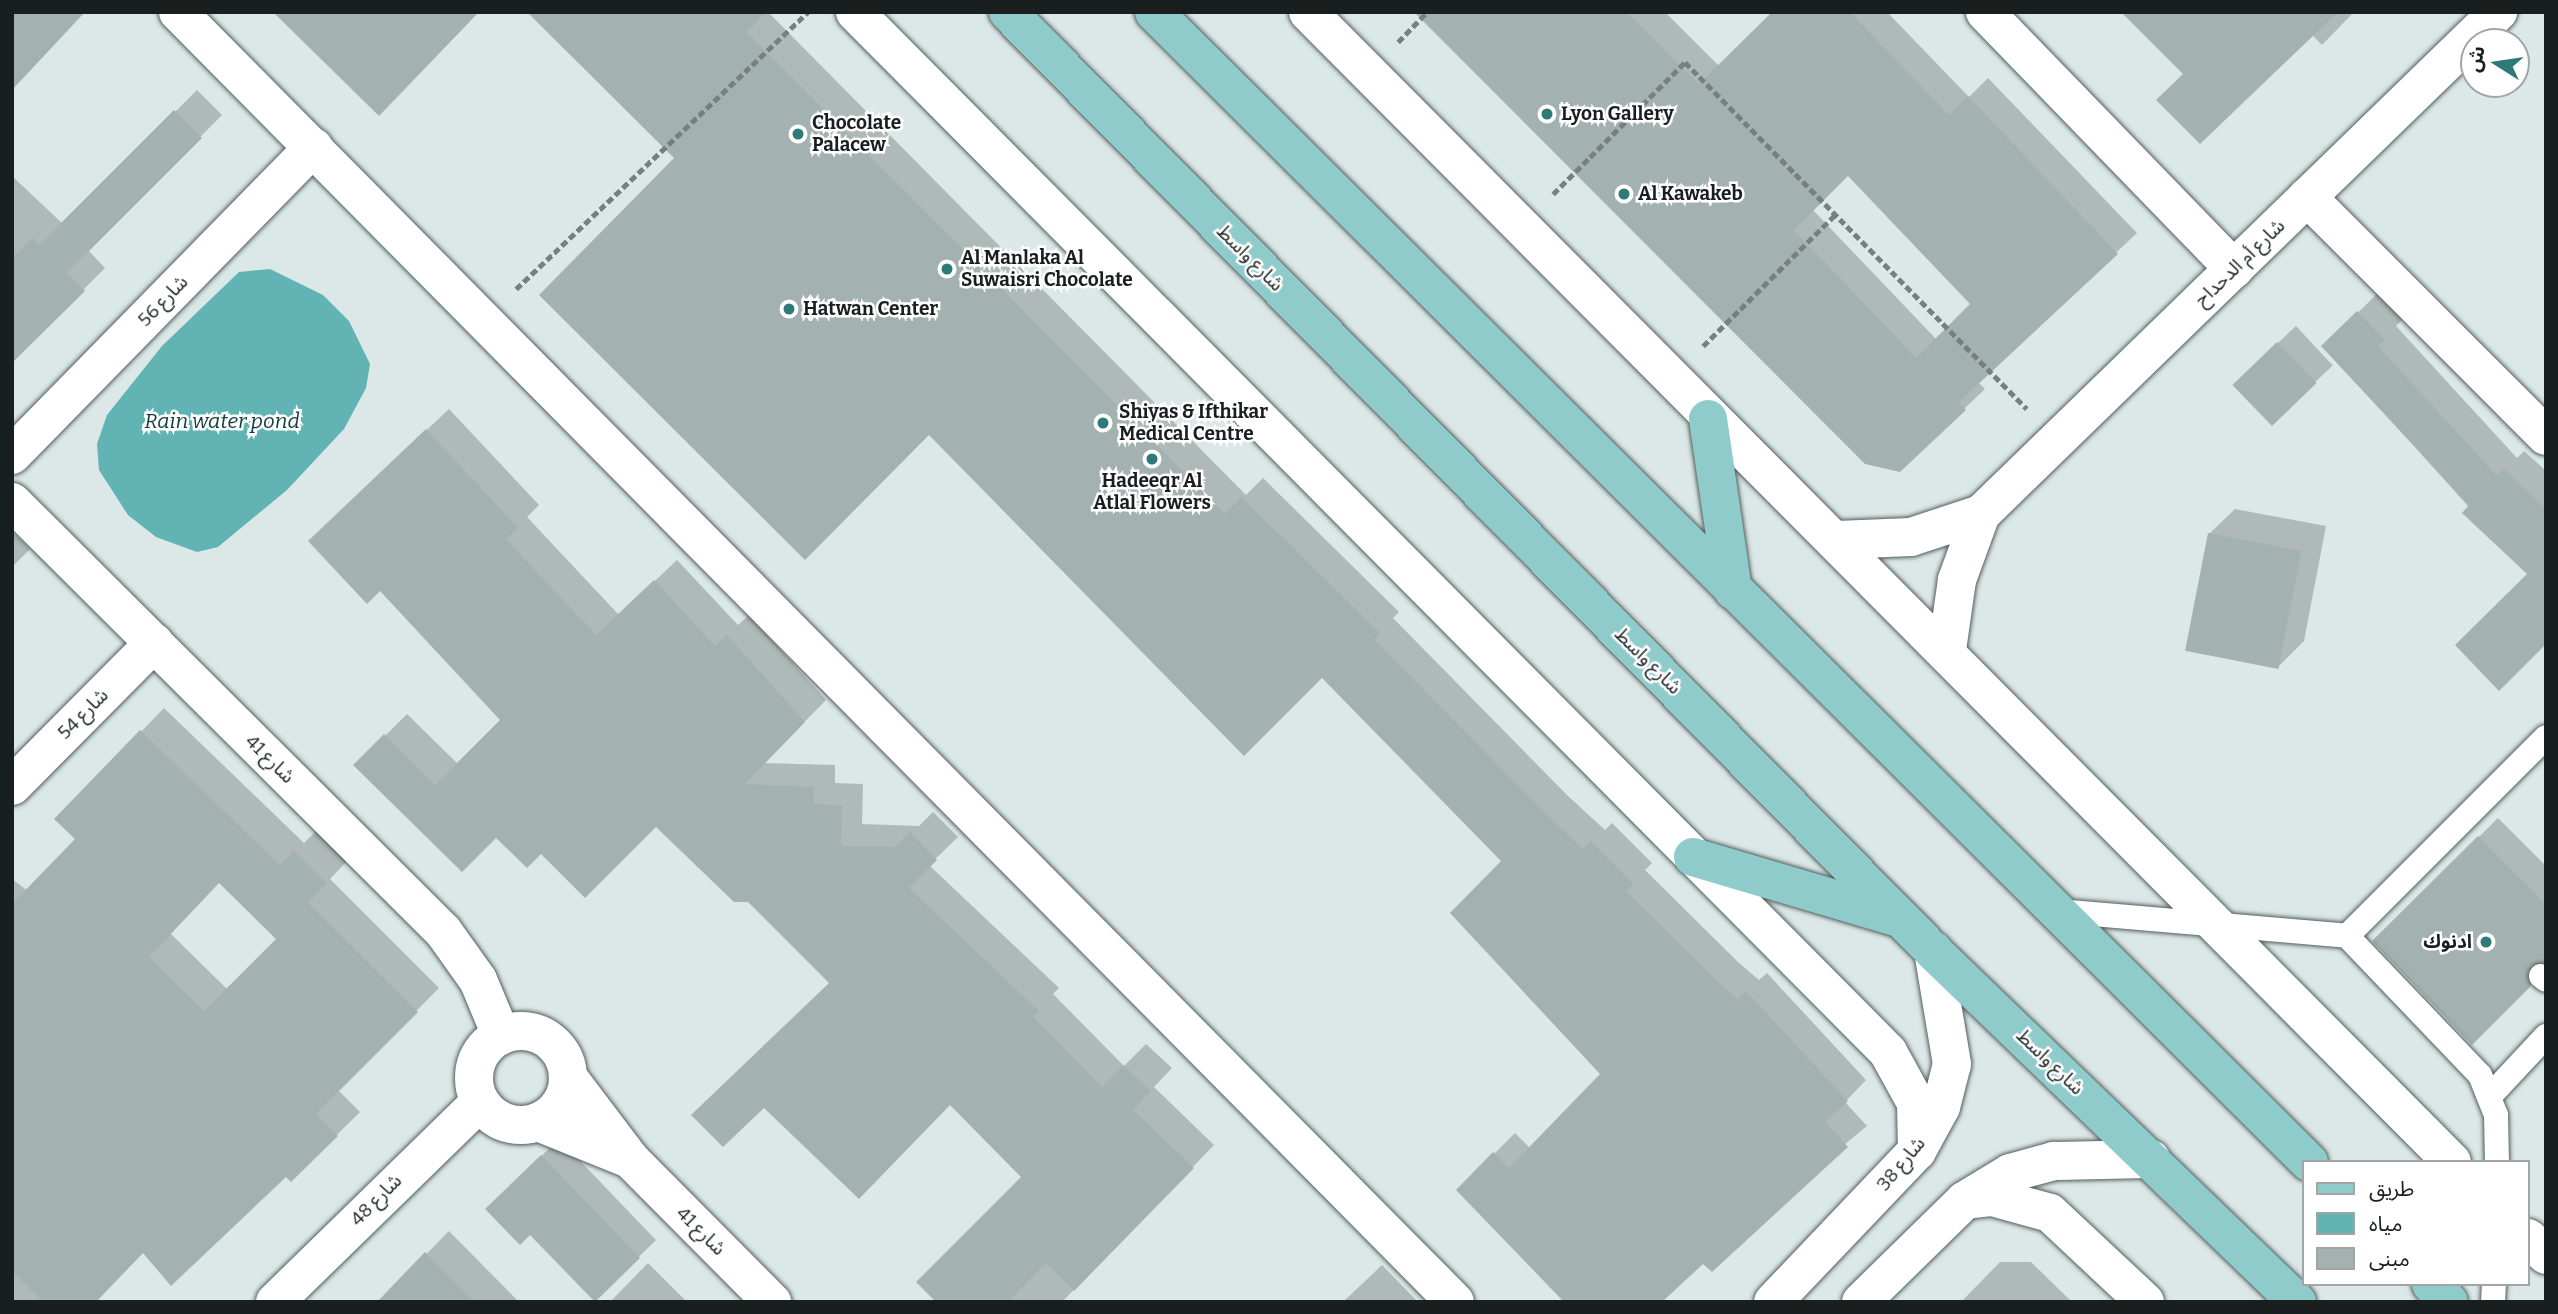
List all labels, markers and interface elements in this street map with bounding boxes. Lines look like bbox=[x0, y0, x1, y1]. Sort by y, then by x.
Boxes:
north arrow bbox=[2460, 28, 2530, 98]
text: ش bbox=[2462, 44, 2490, 74]
place label: Lyon Gallery bbox=[1561, 103, 1674, 125]
marker: Lyon Gallery bbox=[1539, 106, 1555, 122]
place label: Chocolate Palacew bbox=[812, 112, 901, 156]
marker: Chocolate Palacew bbox=[790, 126, 806, 142]
place label: Al Kawakeb bbox=[1638, 183, 1743, 205]
marker: Al Kawakeb bbox=[1616, 186, 1632, 202]
street label: شارع أم الدحداح bbox=[2190, 215, 2290, 311]
street label: شارع واسط bbox=[1212, 220, 1288, 296]
place label: Al Manlaka Al Suwaisri Chocolate bbox=[961, 247, 1133, 291]
marker: Al Manlaka Al Suwaisri Chocolate bbox=[939, 261, 955, 277]
street label: شارع 56 bbox=[133, 271, 193, 331]
place label: Hatwan Center bbox=[803, 298, 938, 320]
marker: Hatwan Center bbox=[781, 301, 797, 317]
place label: Shiyas & Ifthikar Medical Centre bbox=[1119, 401, 1268, 445]
water label: Rain water pond bbox=[144, 408, 300, 434]
marker: Shiyas & Ifthikar Medical Centre bbox=[1093, 413, 1113, 433]
marker: Hadeeqr Al Atlal Flowers bbox=[1144, 451, 1160, 467]
place label: Hadeeqr Al Atlal Flowers bbox=[1093, 470, 1211, 514]
street label: شارع واسط bbox=[1610, 623, 1686, 699]
street label: شارع 54 bbox=[53, 684, 113, 744]
street label: شارع 41 bbox=[241, 730, 299, 788]
place label: ادنوك bbox=[2423, 931, 2472, 953]
marker: ادنوك bbox=[2478, 934, 2494, 950]
street label: شارع واسط bbox=[2012, 1024, 2088, 1100]
street label: شارع 38 bbox=[1872, 1133, 1930, 1195]
legend bbox=[2302, 1160, 2530, 1286]
street label: شارع 48 bbox=[346, 1170, 406, 1230]
text: طريق bbox=[2369, 1176, 2414, 1202]
street label: شارع 41 bbox=[672, 1202, 730, 1260]
text: مياه bbox=[2369, 1211, 2402, 1237]
text: مبنى bbox=[2369, 1246, 2410, 1272]

